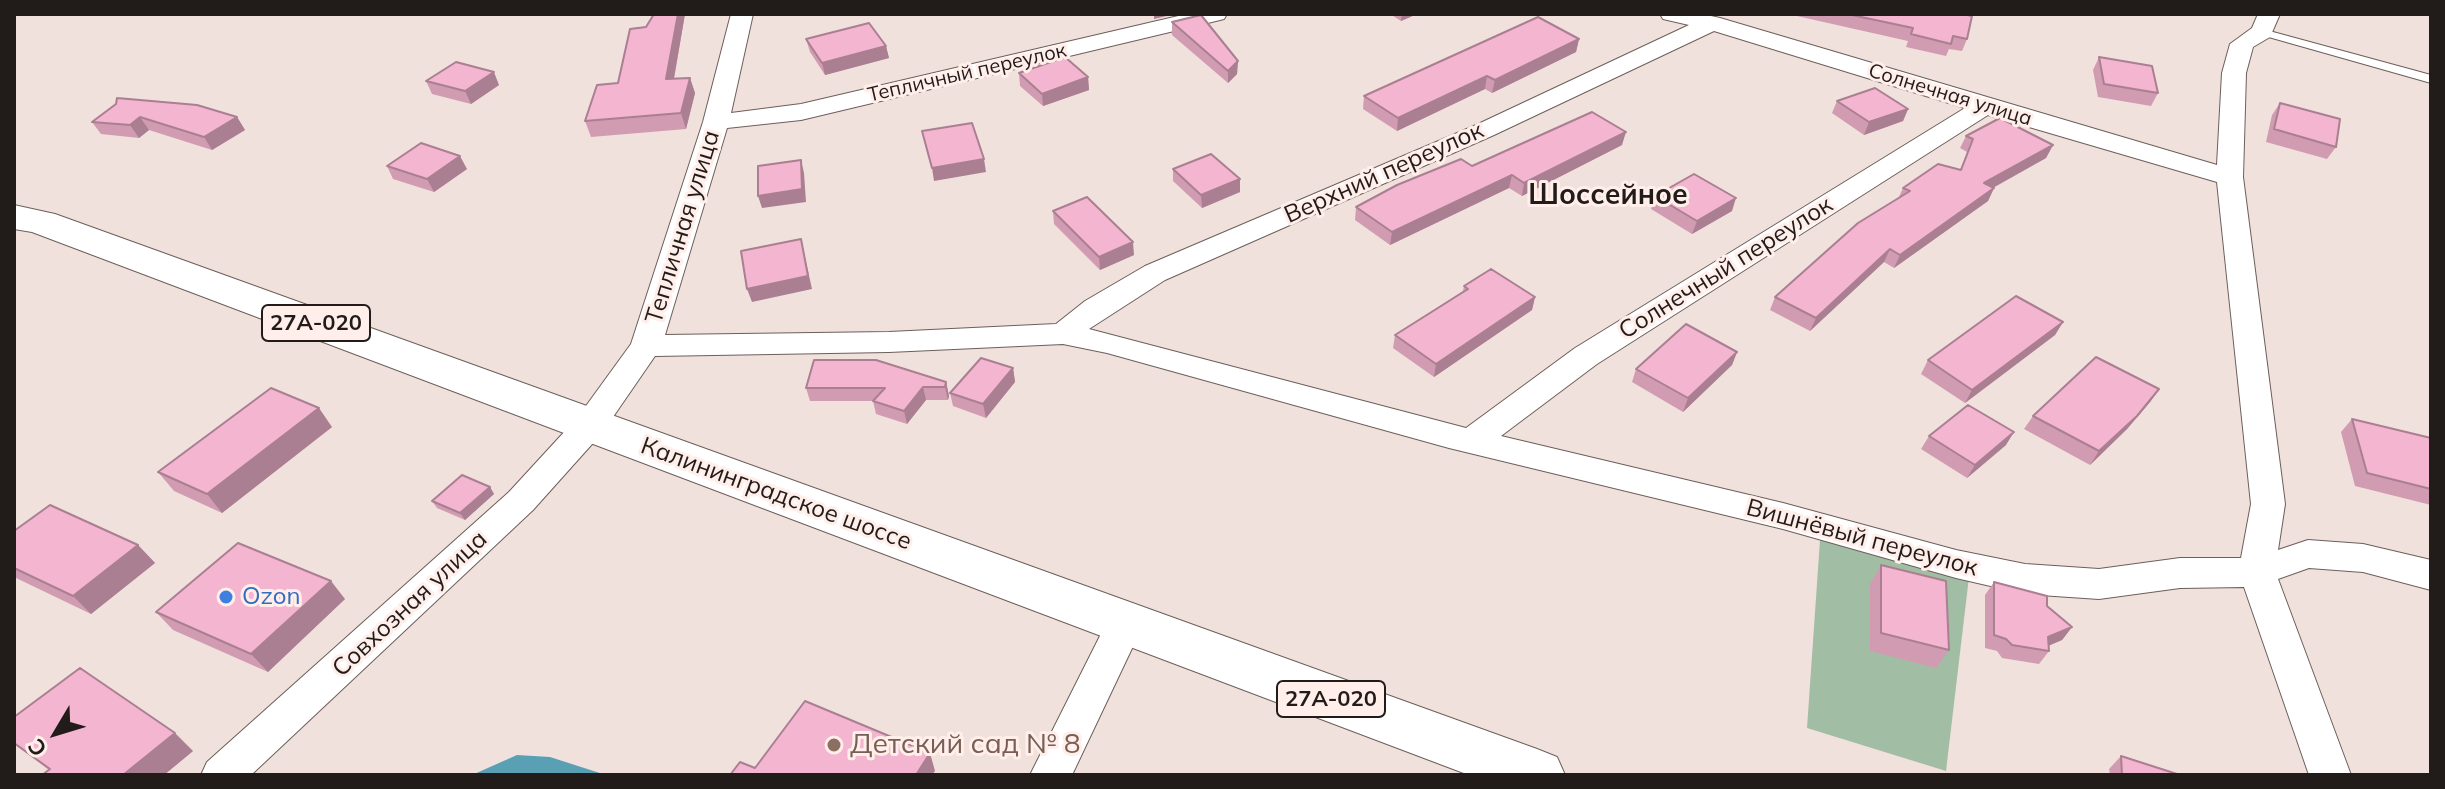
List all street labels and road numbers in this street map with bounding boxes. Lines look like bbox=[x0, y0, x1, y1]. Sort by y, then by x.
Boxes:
street label: Тепличный переулок bbox=[865, 38, 1069, 108]
street label: Солнечная улица bbox=[1865, 59, 2035, 131]
street label: Верхний переулок bbox=[1280, 116, 1488, 230]
street label: Тепличная улица bbox=[640, 127, 726, 327]
street label: Солнечный переулок bbox=[1614, 190, 1838, 346]
road number: 27А-020 bbox=[262, 305, 370, 341]
street label: Калининградское шоссе bbox=[637, 432, 915, 556]
street label: Вишнёвый переулок bbox=[1743, 493, 1981, 583]
street label: Совхозная улица bbox=[327, 525, 493, 683]
road number: 27А-020 bbox=[1277, 681, 1385, 717]

